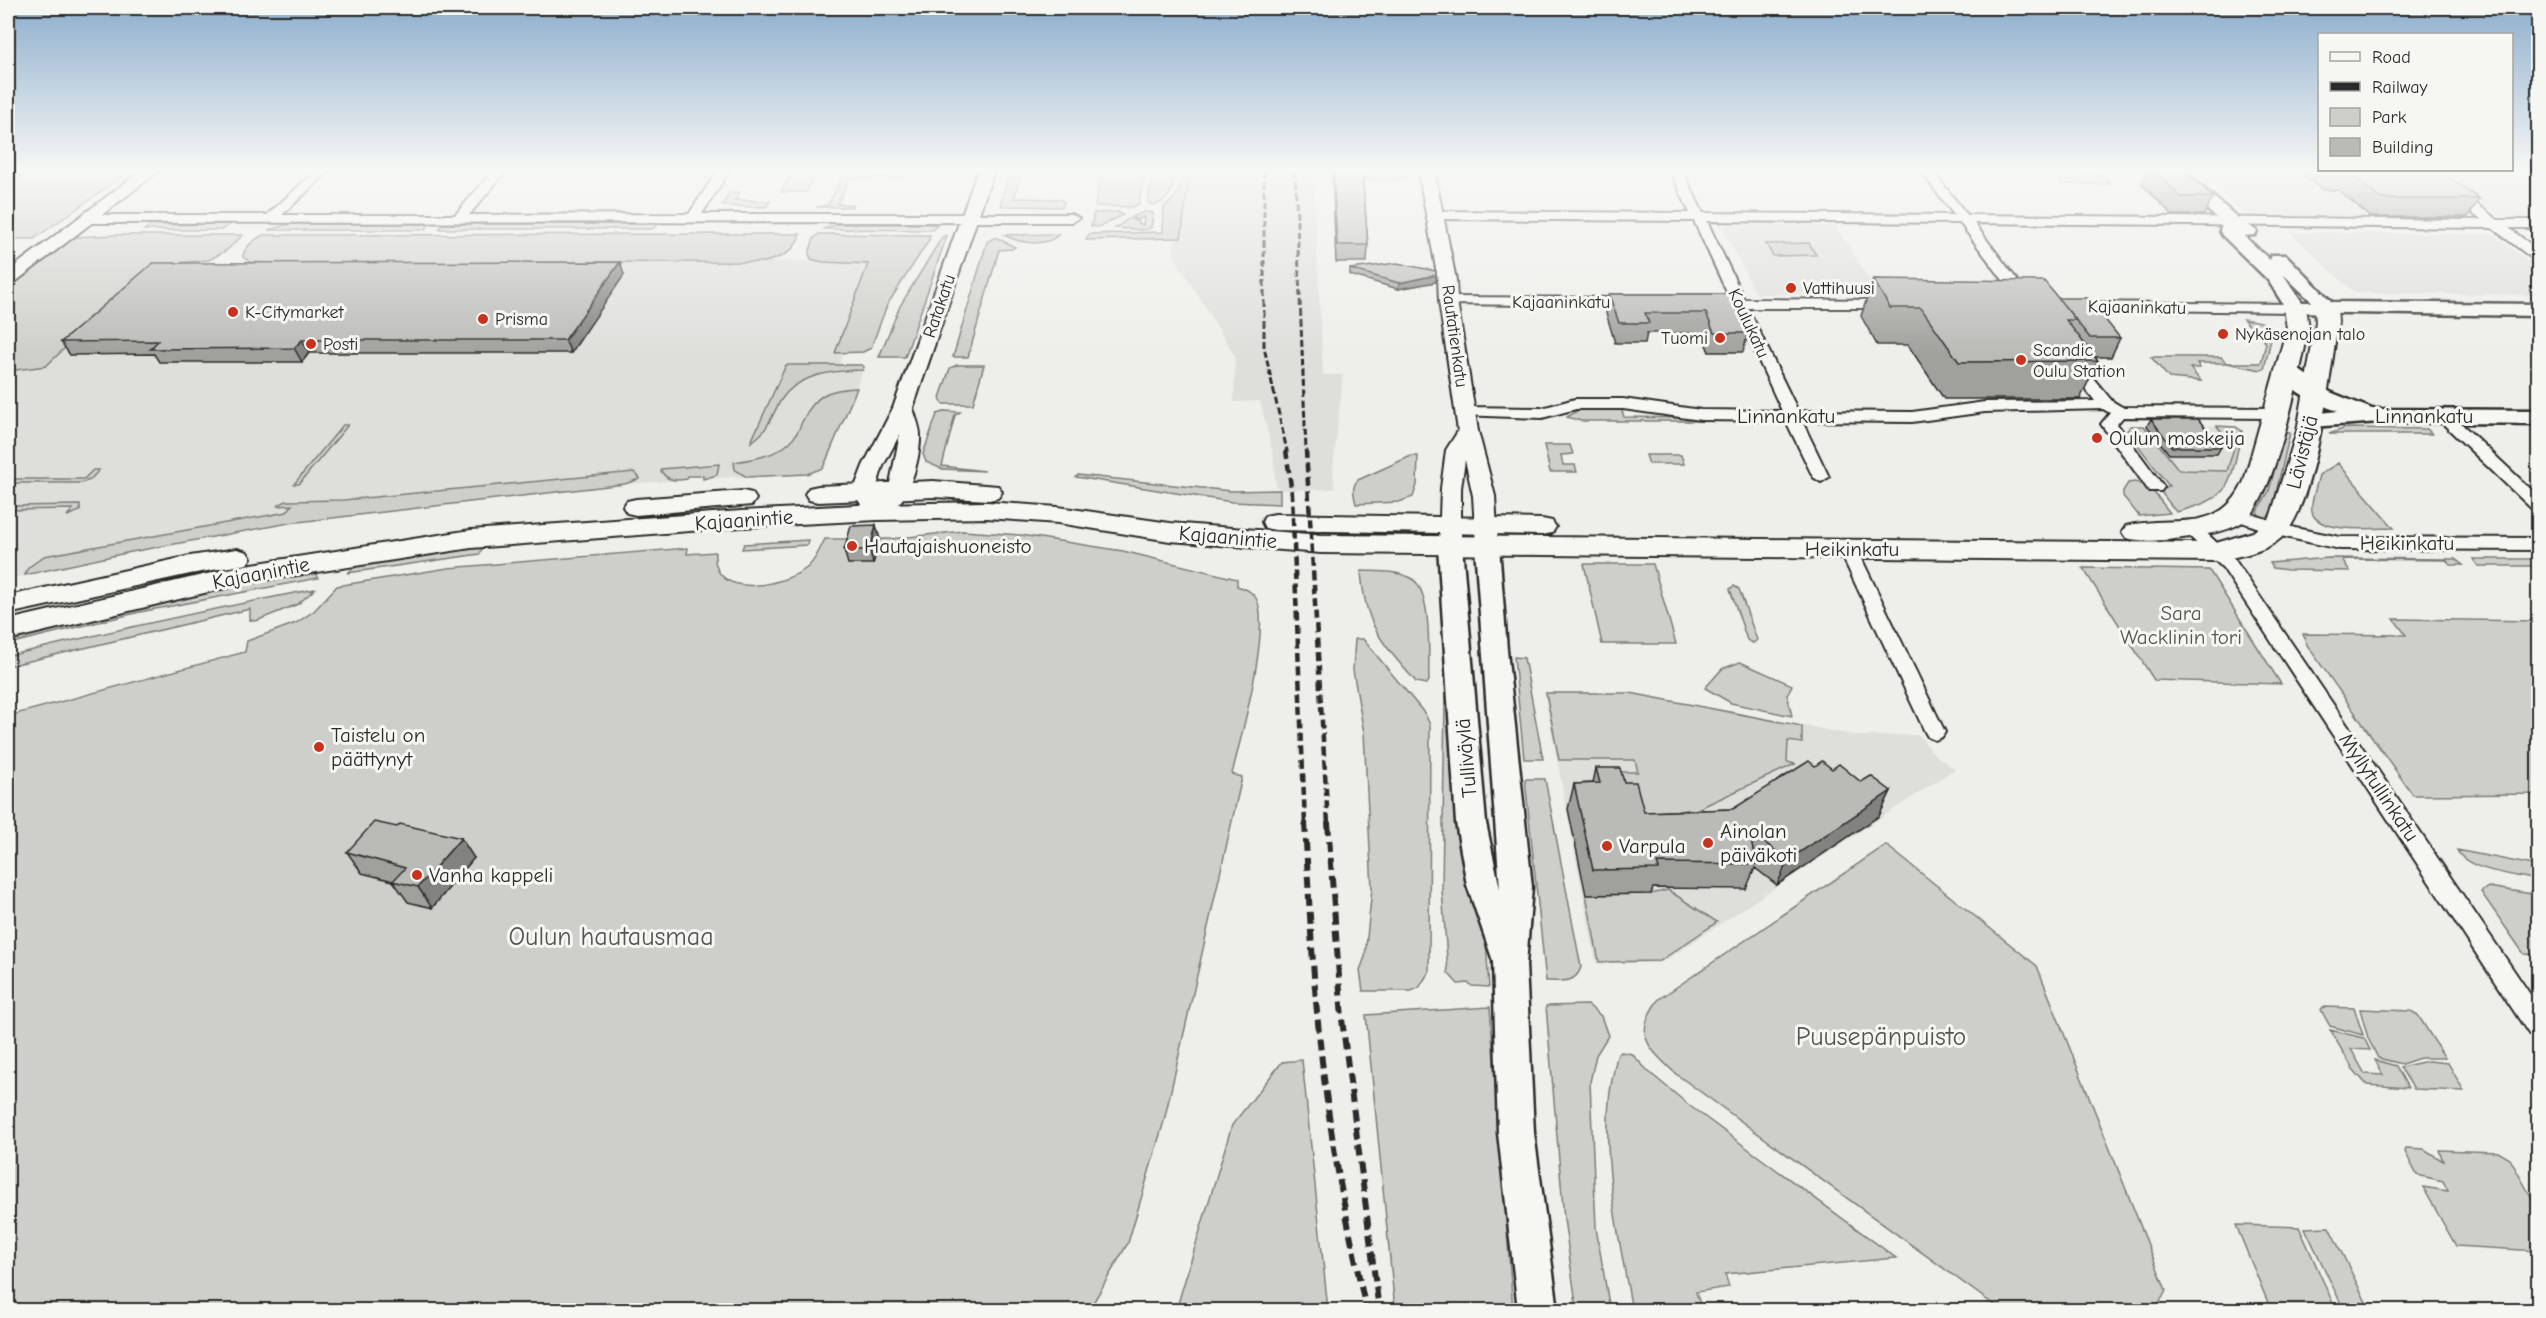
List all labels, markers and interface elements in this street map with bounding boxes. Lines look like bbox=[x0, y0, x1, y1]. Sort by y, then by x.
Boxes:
legend bbox=[2318, 33, 2513, 171]
text: Road bbox=[2372, 47, 2411, 68]
text: Railway bbox=[2372, 77, 2429, 98]
text: Park bbox=[2372, 107, 2407, 128]
text: Building bbox=[2372, 137, 2434, 158]
street label: Ratakatu bbox=[919, 272, 960, 341]
place label: Vattihuusi bbox=[1803, 278, 1875, 299]
marker: Vattihuusi bbox=[1784, 281, 1798, 295]
street label: Rautatienkatu bbox=[1437, 284, 1472, 389]
street label: Koulukatu bbox=[1723, 285, 1774, 361]
street label: Kajaaninkatu bbox=[1512, 292, 1610, 313]
street label: Kajaaninkatu bbox=[2088, 296, 2186, 319]
place label: K-Citymarket bbox=[245, 302, 345, 323]
marker: K-Citymarket bbox=[226, 305, 240, 319]
place label: Prisma bbox=[495, 309, 548, 330]
marker: Prisma bbox=[476, 312, 490, 326]
place label: Nykäsenojan talo bbox=[2235, 324, 2365, 345]
marker: Nykäsenojan talo bbox=[2216, 327, 2230, 341]
place label: Tuomi bbox=[1661, 328, 1708, 349]
marker: Tuomi bbox=[1713, 331, 1727, 345]
place label: Posti bbox=[323, 334, 358, 355]
marker: Posti bbox=[304, 337, 318, 351]
place label: Scandic Oulu Station bbox=[2033, 340, 2125, 382]
marker: Scandic Oulu Station bbox=[2014, 353, 2028, 367]
street label: Linnankatu bbox=[1737, 404, 1835, 428]
street label: Linnankatu bbox=[2375, 404, 2473, 428]
street label: Lävistäjä bbox=[2281, 413, 2323, 491]
place label: Oulun moskeija bbox=[2109, 426, 2245, 450]
marker: Oulun moskeija bbox=[2090, 431, 2104, 445]
street label: Kajaanintie bbox=[694, 505, 794, 535]
street label: Kajaanintie bbox=[1178, 521, 1278, 553]
street label: Heikinkatu bbox=[2360, 531, 2454, 555]
place label: Hautajaishuoneisto bbox=[864, 534, 1032, 558]
street label: Heikinkatu bbox=[1805, 537, 1899, 561]
marker: Hautajaishuoneisto bbox=[845, 539, 859, 553]
street label: Kajaanintie bbox=[210, 552, 312, 594]
park label: Sara Wacklinin tori bbox=[2120, 601, 2242, 649]
street label: Tulliväylä bbox=[1451, 717, 1481, 799]
place label: Taistelu on päättynyt bbox=[331, 723, 425, 771]
street label: Myllytullinkatu bbox=[2334, 728, 2424, 846]
marker: Taistelu on päättynyt bbox=[312, 740, 326, 754]
place label: Ainolan päiväkoti bbox=[1720, 819, 1797, 867]
place label: Varpula bbox=[1619, 834, 1686, 858]
marker: Ainolan päiväkoti bbox=[1701, 836, 1715, 850]
marker: Varpula bbox=[1600, 839, 1614, 853]
place label: Vanha kappeli bbox=[429, 863, 553, 887]
marker: Vanha kappeli bbox=[410, 868, 424, 882]
park label: Oulun hautausmaa bbox=[508, 922, 714, 952]
park label: Puusepänpuisto bbox=[1796, 1022, 1966, 1052]

